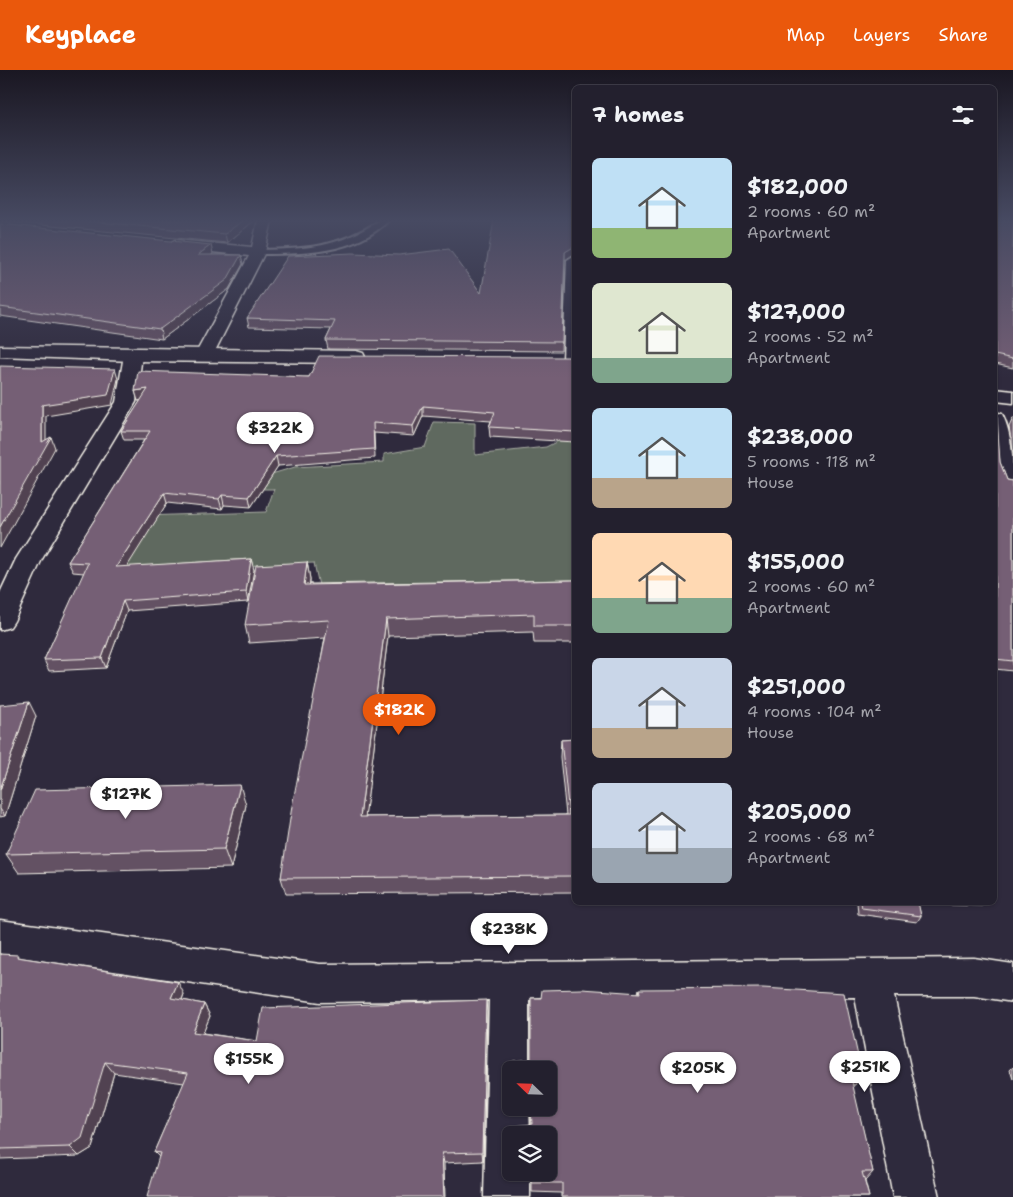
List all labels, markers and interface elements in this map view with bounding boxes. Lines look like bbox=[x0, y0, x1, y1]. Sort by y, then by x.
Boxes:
text: Keyplace bbox=[25, 19, 136, 51]
text: Map bbox=[787, 23, 825, 47]
text: Layers bbox=[853, 23, 910, 47]
text: Share bbox=[938, 23, 988, 47]
text: 7 homes bbox=[592, 101, 684, 129]
icon: filters bbox=[949, 101, 977, 129]
text: $182,000 bbox=[747, 173, 848, 201]
icon: home bbox=[632, 178, 692, 238]
text: 2 rooms · 60 m² bbox=[747, 201, 875, 222]
text: Apartment bbox=[747, 222, 830, 243]
text: $127,000 bbox=[747, 298, 845, 326]
icon: home bbox=[632, 303, 692, 363]
text: 2 rooms · 52 m² bbox=[747, 326, 874, 347]
text: Apartment bbox=[747, 347, 830, 368]
pin: $322K bbox=[240, 412, 310, 454]
text: $322K bbox=[248, 417, 302, 438]
text: $238,000 bbox=[747, 423, 853, 451]
icon: home bbox=[632, 428, 692, 488]
text: 5 rooms · 118 m² bbox=[747, 451, 876, 472]
text: House bbox=[747, 472, 794, 493]
text: $155,000 bbox=[747, 548, 845, 576]
icon: home bbox=[632, 553, 692, 613]
text: 2 rooms · 60 m² bbox=[747, 576, 875, 597]
text: Apartment bbox=[747, 597, 830, 618]
text: $251,000 bbox=[747, 673, 846, 701]
icon: home bbox=[632, 678, 692, 738]
pin: $182K bbox=[364, 694, 434, 736]
text: $182K bbox=[374, 699, 424, 720]
text: 4 rooms · 104 m² bbox=[747, 701, 882, 722]
text: House bbox=[747, 722, 794, 743]
pin: $127K bbox=[91, 778, 161, 820]
text: $127K bbox=[101, 783, 151, 804]
text: $205,000 bbox=[747, 798, 851, 826]
icon: home bbox=[632, 803, 692, 863]
text: 2 rooms · 68 m² bbox=[747, 826, 875, 847]
text: Apartment bbox=[747, 847, 830, 868]
pin: $238K bbox=[474, 912, 544, 955]
text: $238K bbox=[482, 918, 536, 939]
pin: $155K bbox=[214, 1042, 284, 1085]
text: $155K bbox=[225, 1048, 273, 1069]
pin: $251K bbox=[830, 1050, 900, 1093]
pin: $205K bbox=[663, 1052, 733, 1094]
text: $251K bbox=[840, 1056, 890, 1077]
text: $205K bbox=[671, 1057, 725, 1078]
north arrow bbox=[502, 1061, 558, 1116]
map controls bbox=[502, 1061, 557, 1181]
button: layers bbox=[502, 1126, 557, 1181]

